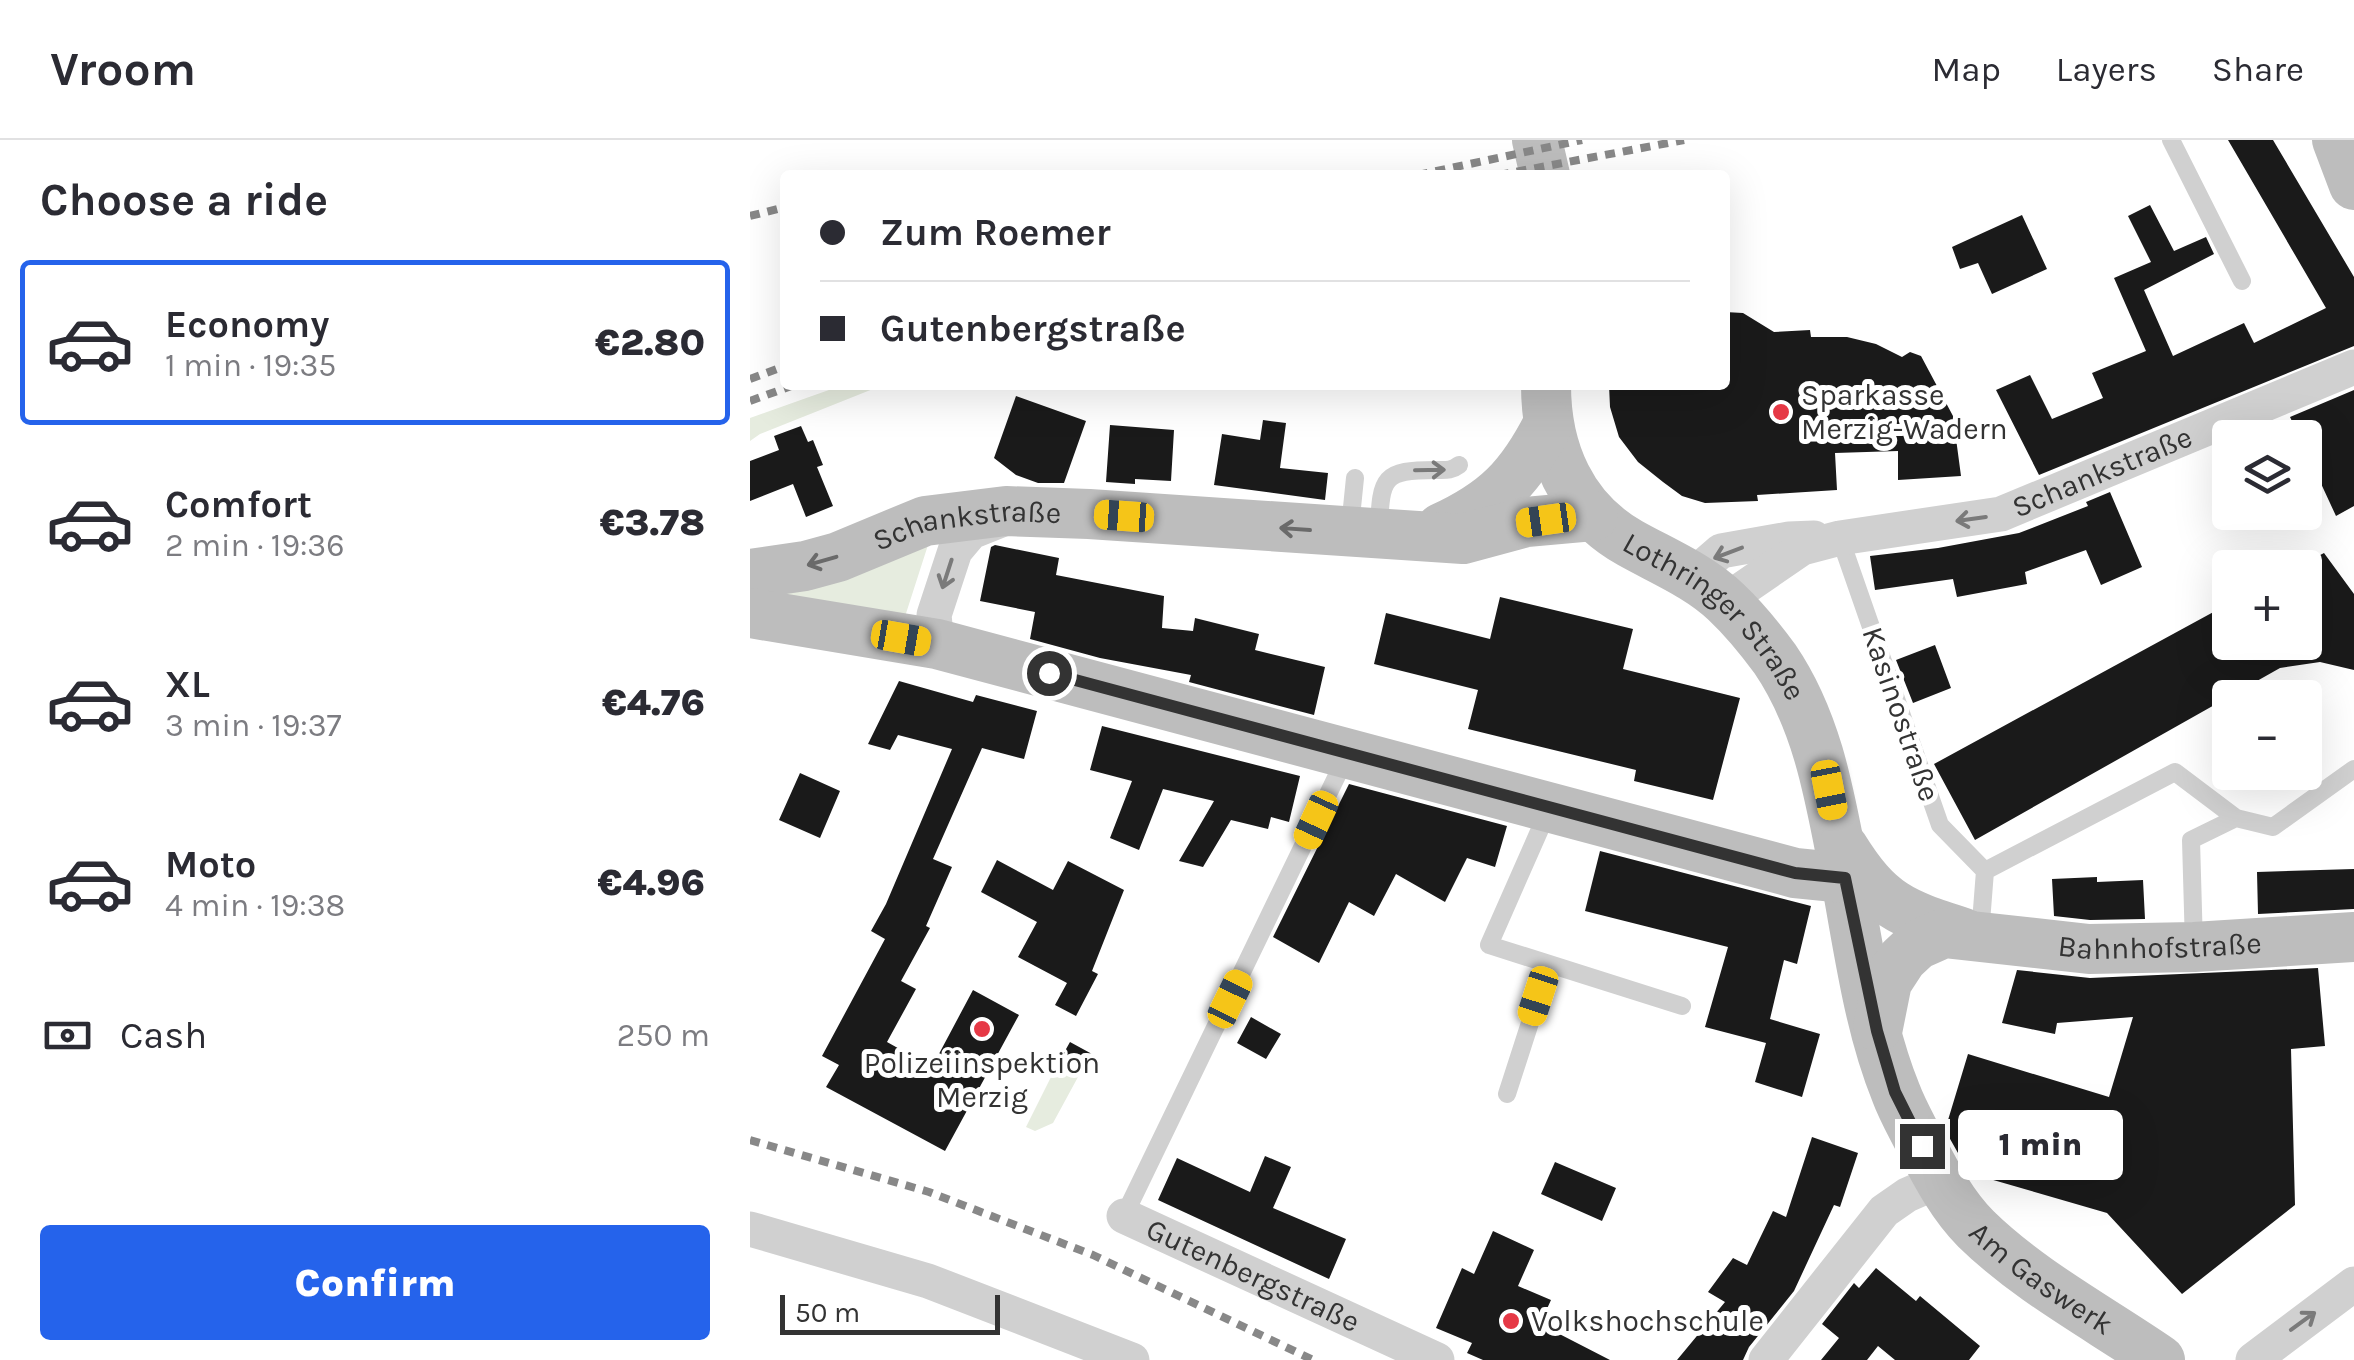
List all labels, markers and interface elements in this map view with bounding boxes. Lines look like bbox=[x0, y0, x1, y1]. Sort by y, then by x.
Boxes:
text: Vroom bbox=[50, 41, 196, 97]
text: Map bbox=[1931, 49, 2001, 90]
text: Layers bbox=[2056, 49, 2157, 90]
text: Share bbox=[2212, 49, 2304, 90]
text: Choose a ride bbox=[40, 174, 328, 226]
text: Zum Roemer bbox=[880, 210, 1111, 255]
icon: car bbox=[45, 298, 135, 388]
text: Economy bbox=[165, 302, 329, 347]
text: Gutenbergstraße bbox=[880, 306, 1186, 351]
text: €2.80 bbox=[595, 320, 705, 365]
text: 1 min · 19:35 bbox=[165, 347, 336, 384]
place label: Sparkasse Merzig-Wadern bbox=[1801, 377, 2008, 447]
marker: Sparkasse Merzig-Wadern bbox=[1770, 401, 1792, 423]
street label: Schankstraße bbox=[2007, 418, 2197, 525]
map controls bbox=[2212, 420, 2322, 790]
button: layers bbox=[2212, 420, 2322, 530]
one-way arrow bbox=[1414, 460, 1446, 480]
icon: car bbox=[45, 478, 135, 568]
text: Comfort bbox=[165, 482, 312, 527]
street label: Schankstraße bbox=[868, 493, 1062, 559]
car bbox=[1093, 499, 1155, 533]
text: €3.78 bbox=[600, 500, 705, 545]
car bbox=[1514, 501, 1578, 539]
one-way arrow bbox=[1956, 510, 1988, 528]
one-way arrow bbox=[1279, 519, 1312, 538]
street label: Lothringer Straße bbox=[1616, 525, 1813, 706]
text: 2 min · 19:36 bbox=[165, 527, 345, 564]
one-way arrow bbox=[1713, 545, 1743, 563]
button: + bbox=[2212, 550, 2322, 660]
one-way arrow bbox=[807, 553, 838, 571]
one-way arrow bbox=[937, 558, 955, 589]
car bbox=[869, 618, 933, 658]
street label: Kasinostraße bbox=[1854, 622, 1948, 806]
route start bbox=[1027, 651, 1072, 696]
icon: car bbox=[45, 658, 135, 748]
text: XL bbox=[165, 662, 210, 707]
text: €4.76 bbox=[602, 680, 705, 725]
button: − bbox=[2212, 680, 2322, 790]
text: 3 min · 19:37 bbox=[165, 707, 342, 744]
car bbox=[1809, 758, 1849, 822]
car bbox=[1290, 786, 1342, 854]
icon: car bbox=[45, 838, 135, 928]
text: Moto bbox=[165, 842, 256, 887]
text: €4.96 bbox=[598, 860, 705, 905]
text: 4 min · 19:38 bbox=[165, 887, 345, 924]
street label: Bahnhofstraße bbox=[2056, 925, 2263, 967]
car bbox=[1514, 963, 1562, 1029]
car bbox=[1203, 965, 1257, 1033]
icon: cash bbox=[40, 1008, 95, 1063]
text: Cash bbox=[120, 1013, 207, 1058]
text: 250 m bbox=[617, 1017, 710, 1054]
marker: Polizeiinspektion Merzig bbox=[971, 1018, 993, 1040]
place label: Polizeiinspektion Merzig bbox=[864, 1045, 1100, 1115]
callout: 1 min bbox=[1957, 1111, 2122, 1181]
route end bbox=[1900, 1124, 1945, 1169]
text: 1 min bbox=[1999, 1126, 2082, 1163]
street label: Gutenbergstraße bbox=[1141, 1211, 1365, 1340]
street label: Am Gaswerk bbox=[1962, 1214, 2120, 1342]
button: Confirm bbox=[40, 1225, 710, 1340]
scale bar bbox=[780, 1290, 1000, 1334]
text: 50 m bbox=[795, 1296, 860, 1329]
place label: Volkshochschule bbox=[1531, 1303, 1764, 1339]
marker: Volkshochschule bbox=[1500, 1310, 1522, 1332]
one-way arrow bbox=[2289, 1311, 2316, 1332]

